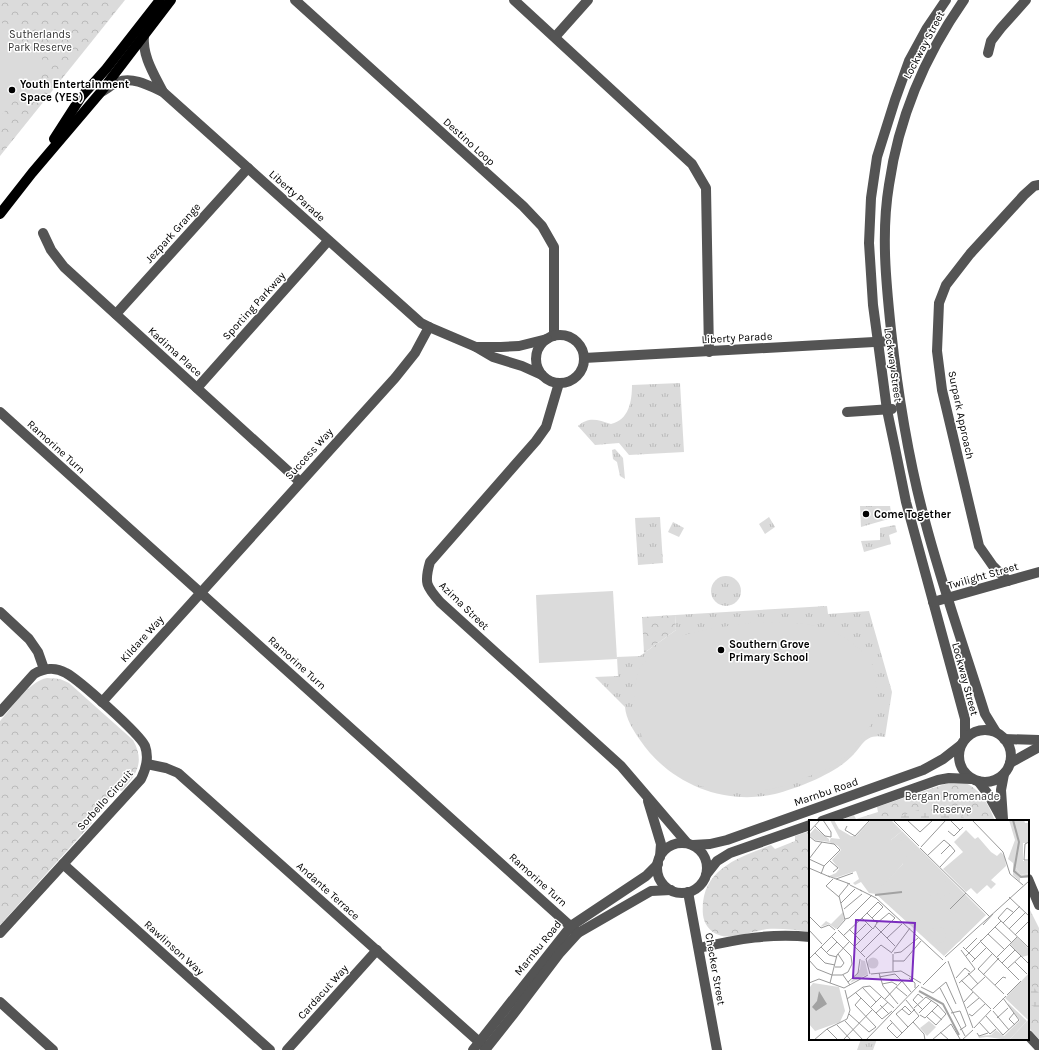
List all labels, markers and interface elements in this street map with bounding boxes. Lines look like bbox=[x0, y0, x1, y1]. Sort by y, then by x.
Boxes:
street label: Lockway Street bbox=[901, 9, 947, 81]
park label: Sutherlands Park Reserve bbox=[8, 28, 72, 54]
place label: Youth Entertainment Space (YES) bbox=[20, 78, 130, 104]
marker: Youth Entertainment Space (YES) bbox=[7, 85, 17, 95]
street label: Destino Loop bbox=[441, 115, 497, 169]
street label: Liberty Parade bbox=[266, 167, 328, 225]
street label: Jezpark Grange bbox=[143, 200, 204, 266]
street label: Sporting Parkway bbox=[220, 269, 288, 343]
street label: Kadima Place bbox=[145, 324, 205, 380]
street label: Lockway Street bbox=[881, 327, 905, 403]
street label: Liberty Parade bbox=[701, 330, 773, 346]
street label: Surpark Approach bbox=[945, 370, 977, 460]
street label: Ramorine Turn bbox=[24, 418, 88, 476]
street label: Success Way bbox=[282, 425, 336, 483]
place label: Come Together bbox=[874, 508, 952, 521]
marker: Come Together bbox=[861, 509, 871, 519]
street label: Twilight Street bbox=[946, 560, 1020, 592]
street label: Azima Street bbox=[436, 579, 492, 633]
street label: Kildare Way bbox=[118, 613, 166, 665]
street label: Ramorine Turn bbox=[265, 634, 329, 692]
place label: Southern Grove Primary School bbox=[729, 638, 810, 664]
street label: Lockway Street bbox=[949, 641, 981, 717]
marker: Southern Grove Primary School bbox=[716, 645, 726, 655]
street label: Sorbello Circuit bbox=[74, 767, 136, 833]
street label: Marnbu Road bbox=[792, 775, 860, 809]
park label: Bergan Promenade Reserve bbox=[905, 790, 1000, 816]
inset map bbox=[809, 820, 1029, 1040]
street label: Ramorine Turn bbox=[506, 851, 570, 909]
street label: Andante Terrace bbox=[294, 859, 362, 923]
street label: Rawlinson Way bbox=[142, 918, 206, 978]
street label: Marnbu Road bbox=[512, 918, 564, 978]
street label: Checker Street bbox=[702, 932, 728, 1006]
street label: Cardacut Way bbox=[295, 962, 351, 1022]

